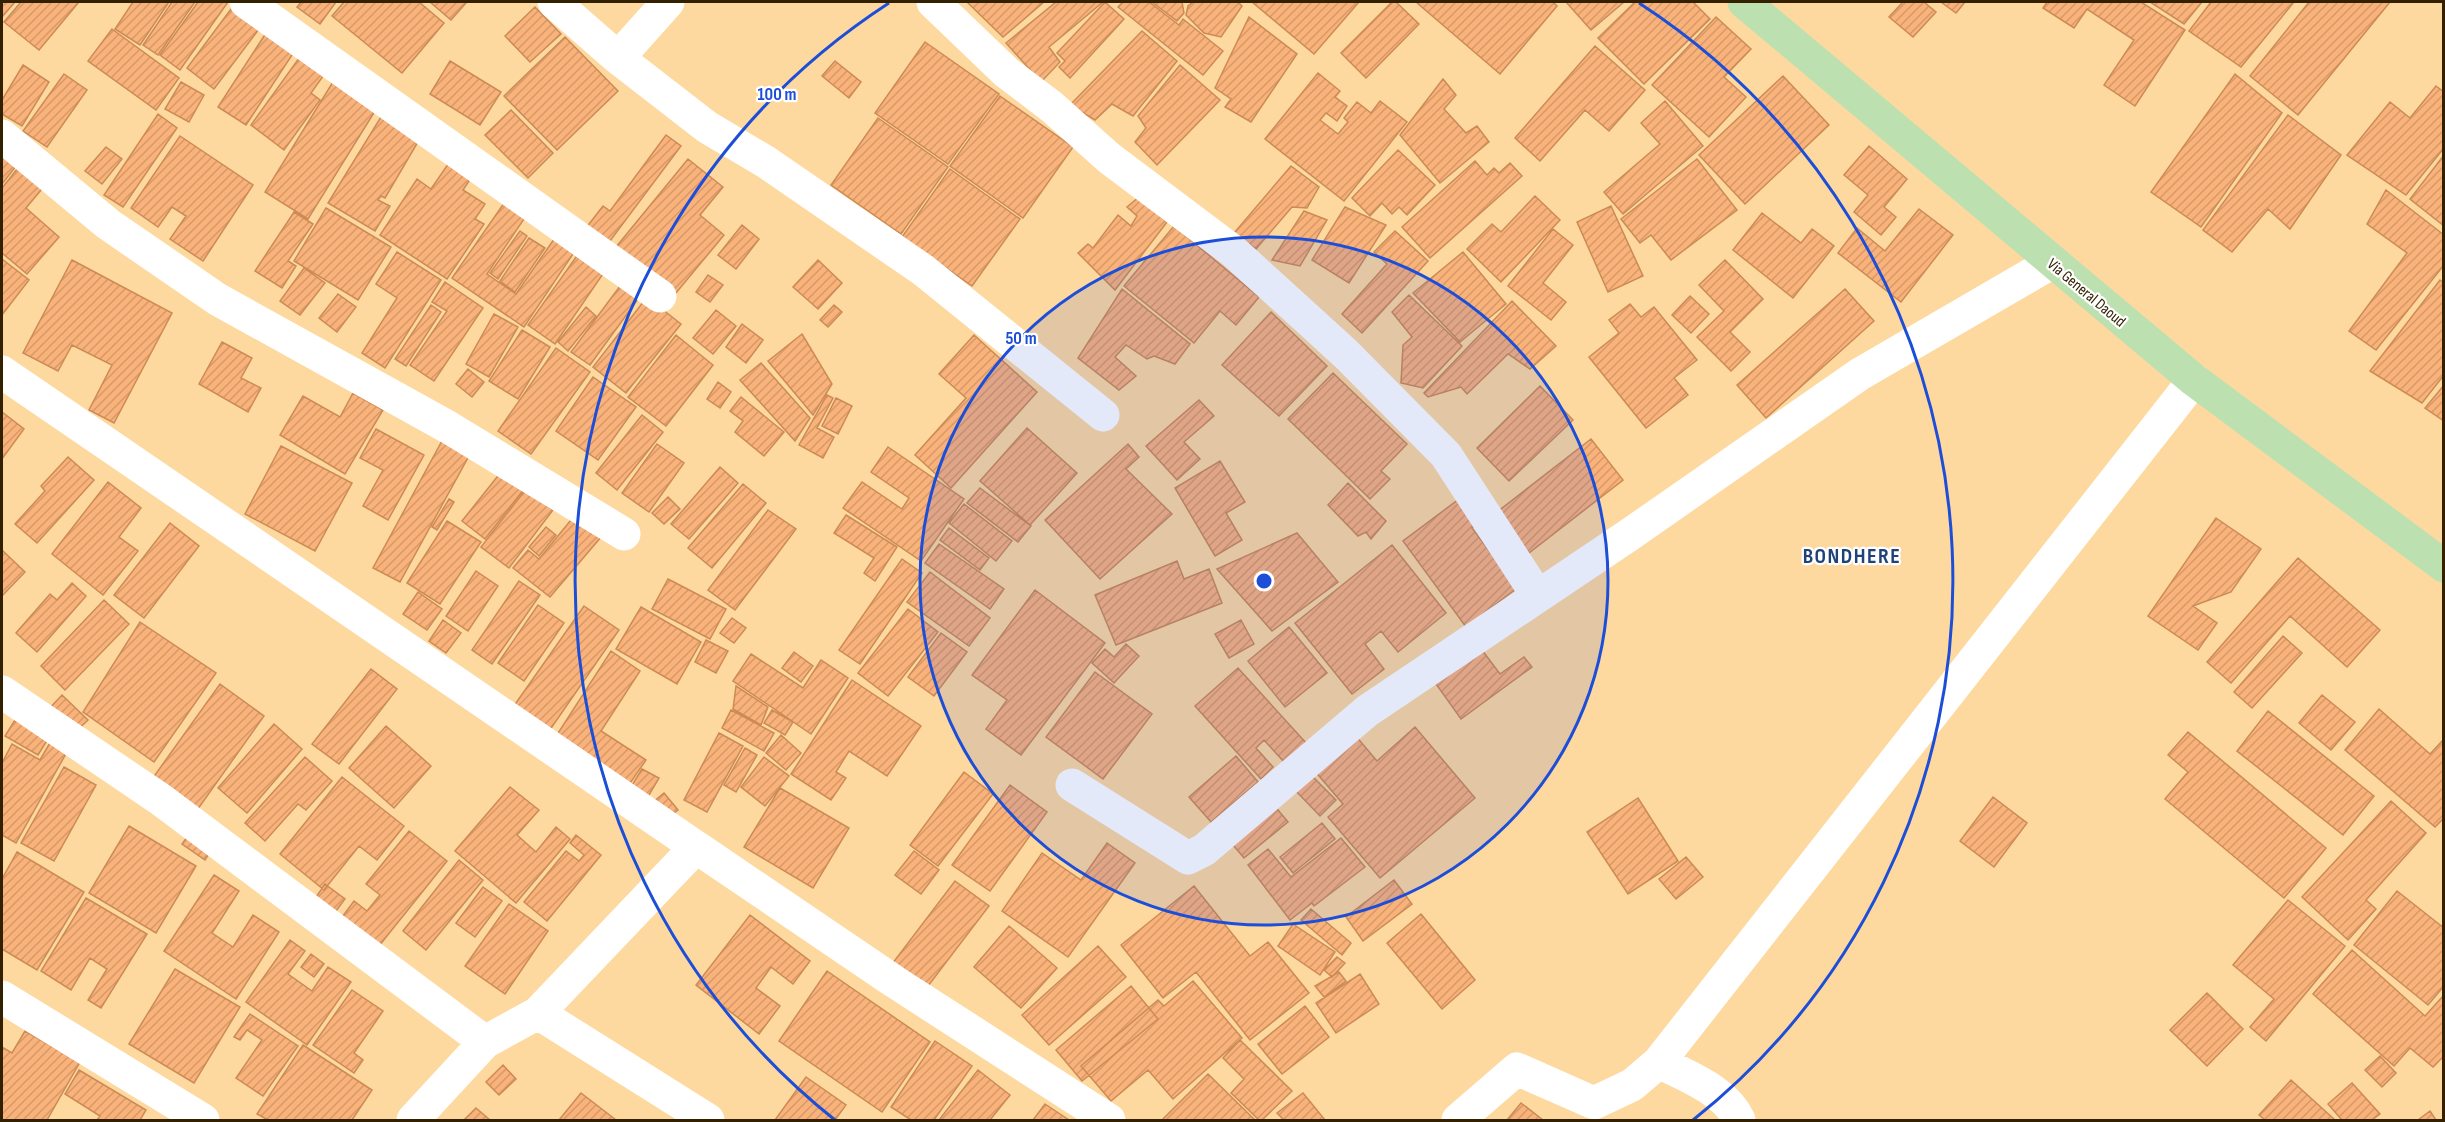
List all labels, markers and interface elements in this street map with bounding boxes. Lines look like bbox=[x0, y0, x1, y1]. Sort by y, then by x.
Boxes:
text: 100 m bbox=[758, 84, 797, 105]
street label: Via General Daoud bbox=[2043, 255, 2129, 331]
text: 50 m bbox=[1005, 328, 1037, 349]
district label: BONDHERE bbox=[1803, 543, 1901, 570]
centre of rings bbox=[1254, 571, 1274, 591]

